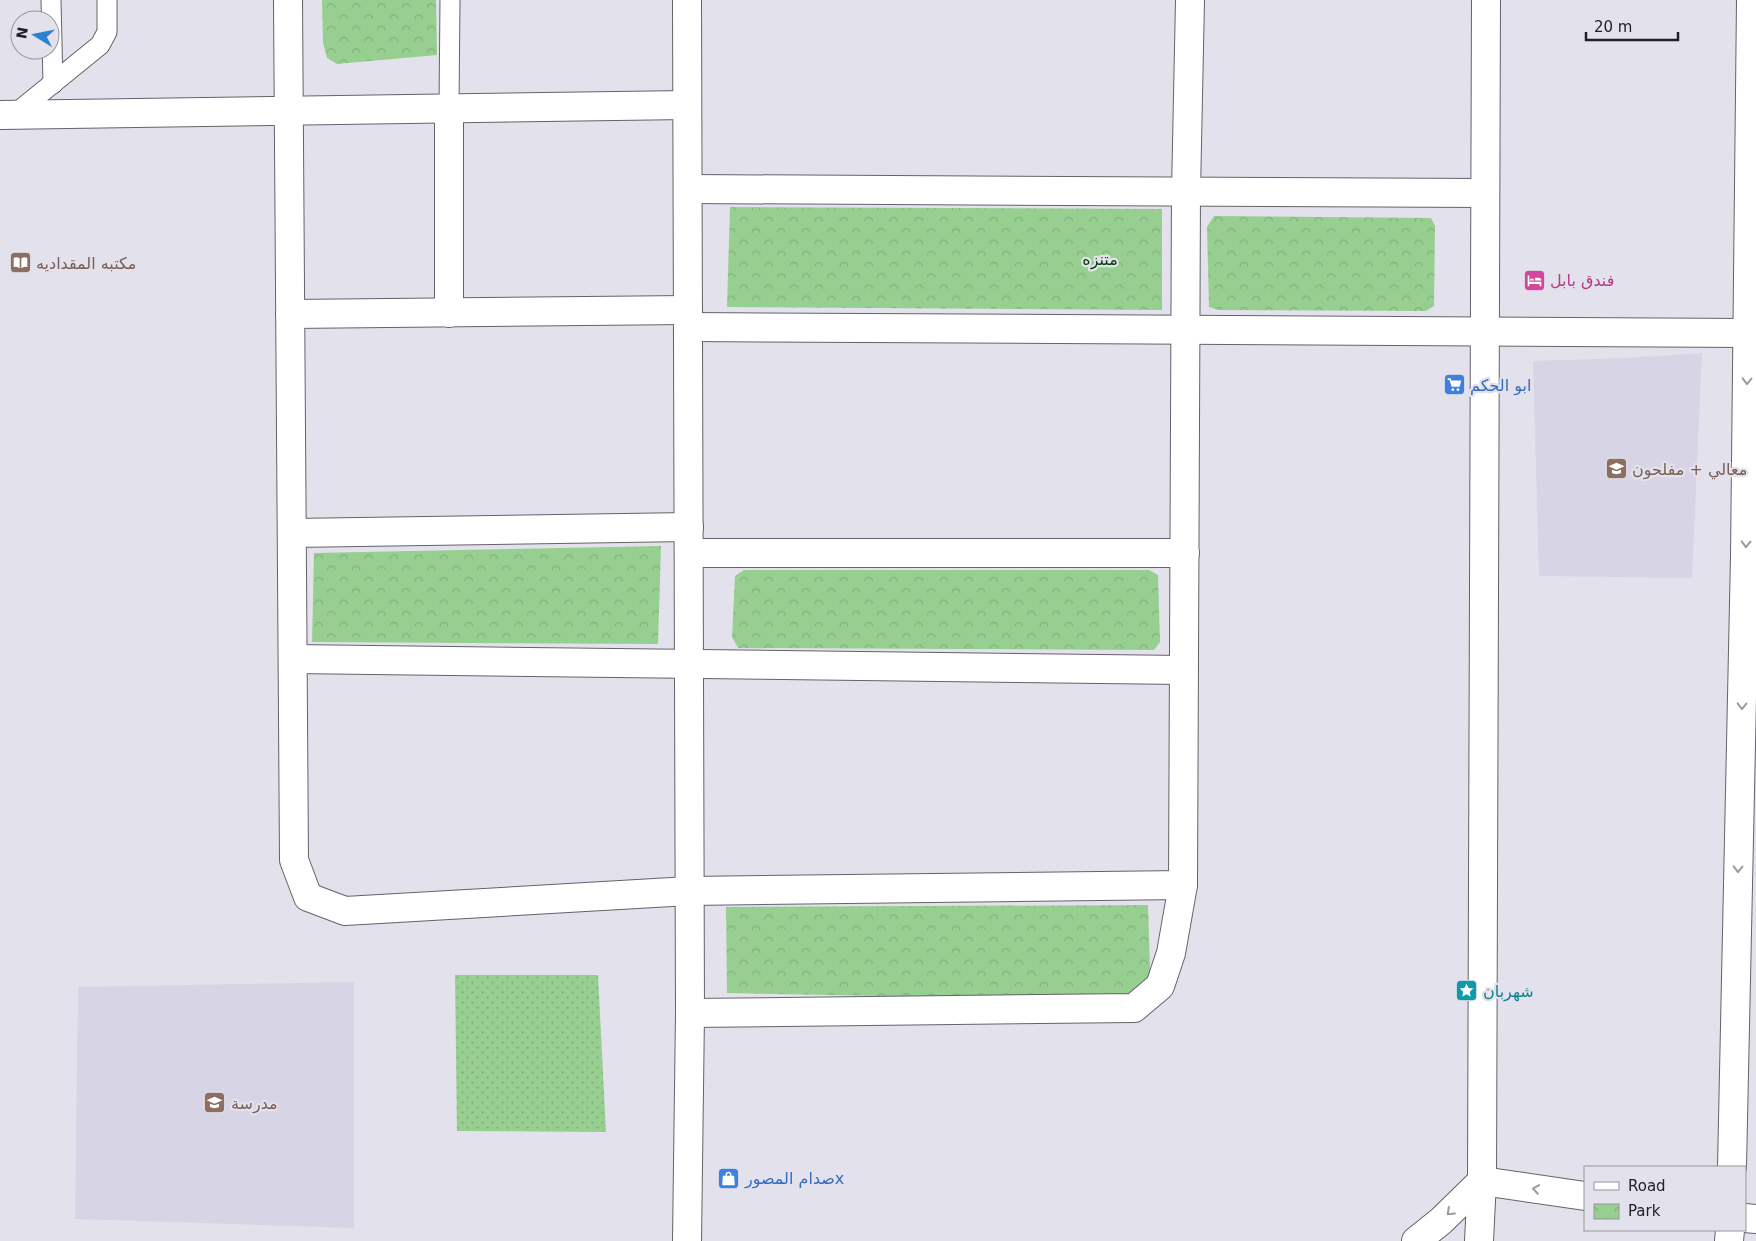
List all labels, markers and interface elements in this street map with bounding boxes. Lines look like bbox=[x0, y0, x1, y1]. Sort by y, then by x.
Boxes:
north arrow bbox=[10, 10, 60, 60]
scale bar bbox=[1586, 10, 1678, 42]
text: 20 m bbox=[1594, 18, 1632, 36]
text: N bbox=[13, 26, 31, 40]
park label: متنزه bbox=[1082, 250, 1118, 270]
library icon: مكتبه المقداديه bbox=[8, 251, 32, 275]
place label: مكتبه المقداديه bbox=[36, 254, 136, 273]
hotel icon: فندق بابل bbox=[1522, 268, 1546, 292]
place label: فندق بابل bbox=[1550, 271, 1614, 290]
supermarket icon: ابو الحكم bbox=[1442, 373, 1466, 397]
place label: ابو الحكم bbox=[1470, 376, 1531, 396]
one-way arrow bbox=[1742, 378, 1752, 385]
school or university icon: معالي + مفلحون bbox=[1604, 457, 1628, 481]
place label: معالي + مفلحون bbox=[1632, 460, 1747, 480]
one-way arrow bbox=[1740, 540, 1751, 548]
one-way arrow bbox=[1737, 702, 1747, 710]
one-way arrow bbox=[1733, 865, 1744, 873]
place icon: شهربان bbox=[1455, 979, 1479, 1003]
place label: شهربان bbox=[1483, 982, 1534, 1002]
school or university icon: مدرسة bbox=[203, 1091, 227, 1115]
place label: مدرسة bbox=[231, 1094, 278, 1114]
shop icon: صدام المصورx bbox=[717, 1166, 741, 1190]
legend bbox=[1584, 1166, 1746, 1231]
place label: صدام المصورx bbox=[744, 1169, 844, 1189]
text: Road bbox=[1628, 1177, 1666, 1195]
one-way arrow bbox=[1532, 1184, 1540, 1195]
text: Park bbox=[1628, 1202, 1661, 1220]
one-way arrow bbox=[1447, 1206, 1456, 1215]

